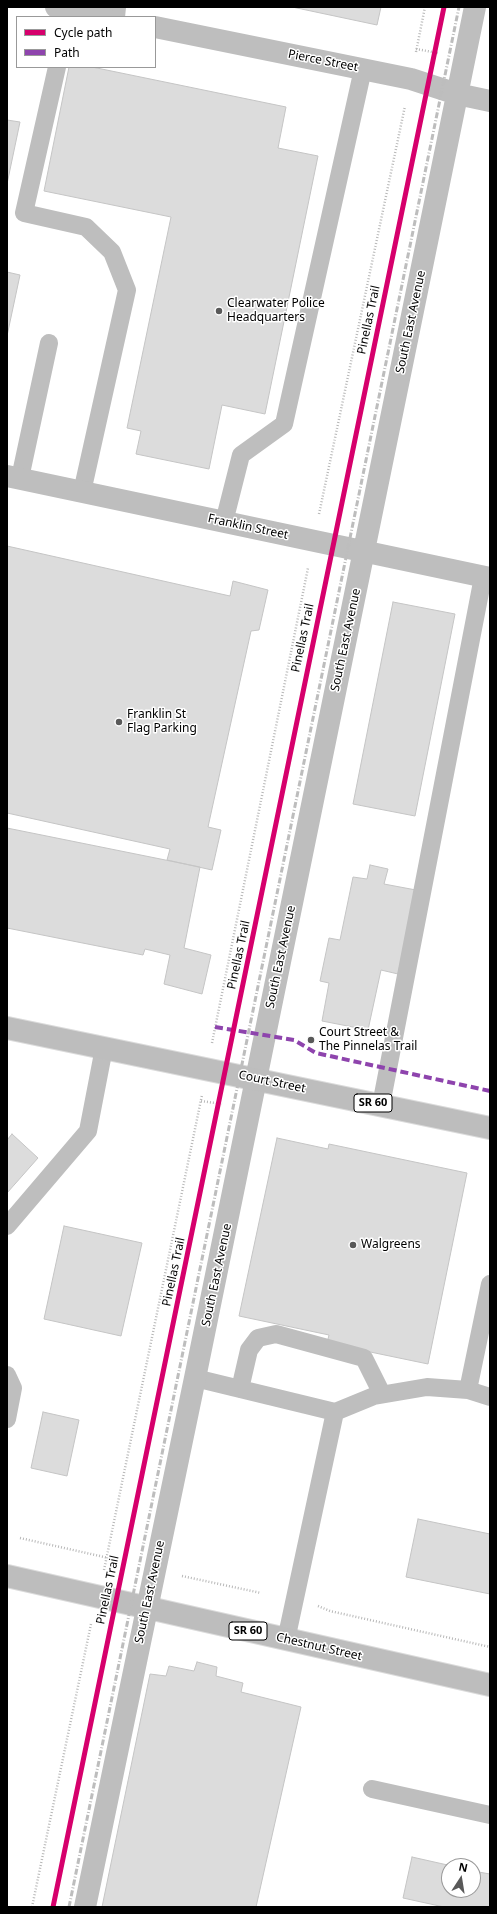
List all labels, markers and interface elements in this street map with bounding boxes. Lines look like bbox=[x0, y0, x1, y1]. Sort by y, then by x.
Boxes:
legend bbox=[16, 16, 156, 68]
text: Cycle path bbox=[54, 24, 112, 41]
text: Path bbox=[54, 44, 80, 61]
street label: Pierce Street bbox=[287, 47, 359, 75]
street label: South East Avenue bbox=[393, 269, 429, 375]
street label: Pinellas Trail bbox=[355, 284, 383, 356]
place label: Clearwater Police Headquarters bbox=[227, 297, 325, 325]
marker: Clearwater Police Headquarters bbox=[214, 306, 224, 316]
street label: Franklin Street bbox=[207, 511, 289, 543]
street label: South East Avenue bbox=[328, 587, 364, 693]
street label: Pinellas Trail bbox=[289, 602, 317, 674]
place label: Franklin St Flag Parking bbox=[127, 708, 197, 736]
marker: Franklin St Flag Parking bbox=[114, 717, 124, 727]
street label: South East Avenue bbox=[263, 904, 299, 1010]
street label: Pinellas Trail bbox=[225, 919, 253, 991]
place label: Court Street & The Pinnelas Trail bbox=[319, 1026, 417, 1054]
marker: Court Street & The Pinnelas Trail bbox=[306, 1035, 316, 1045]
street label: Court Street bbox=[237, 1068, 307, 1096]
road number: SR 60 bbox=[354, 1094, 392, 1112]
street label: South East Avenue bbox=[199, 1222, 235, 1328]
street label: Pinellas Trail bbox=[160, 1236, 188, 1308]
place label: Walgreens bbox=[361, 1238, 421, 1252]
marker: Walgreens bbox=[348, 1240, 358, 1250]
street label: South East Avenue bbox=[132, 1539, 168, 1645]
street label: Pinellas Trail bbox=[94, 1554, 122, 1626]
road number: SR 60 bbox=[229, 1622, 267, 1640]
street label: Chestnut Street bbox=[275, 1630, 363, 1664]
north arrow bbox=[441, 1858, 481, 1898]
text: N bbox=[457, 1858, 469, 1875]

